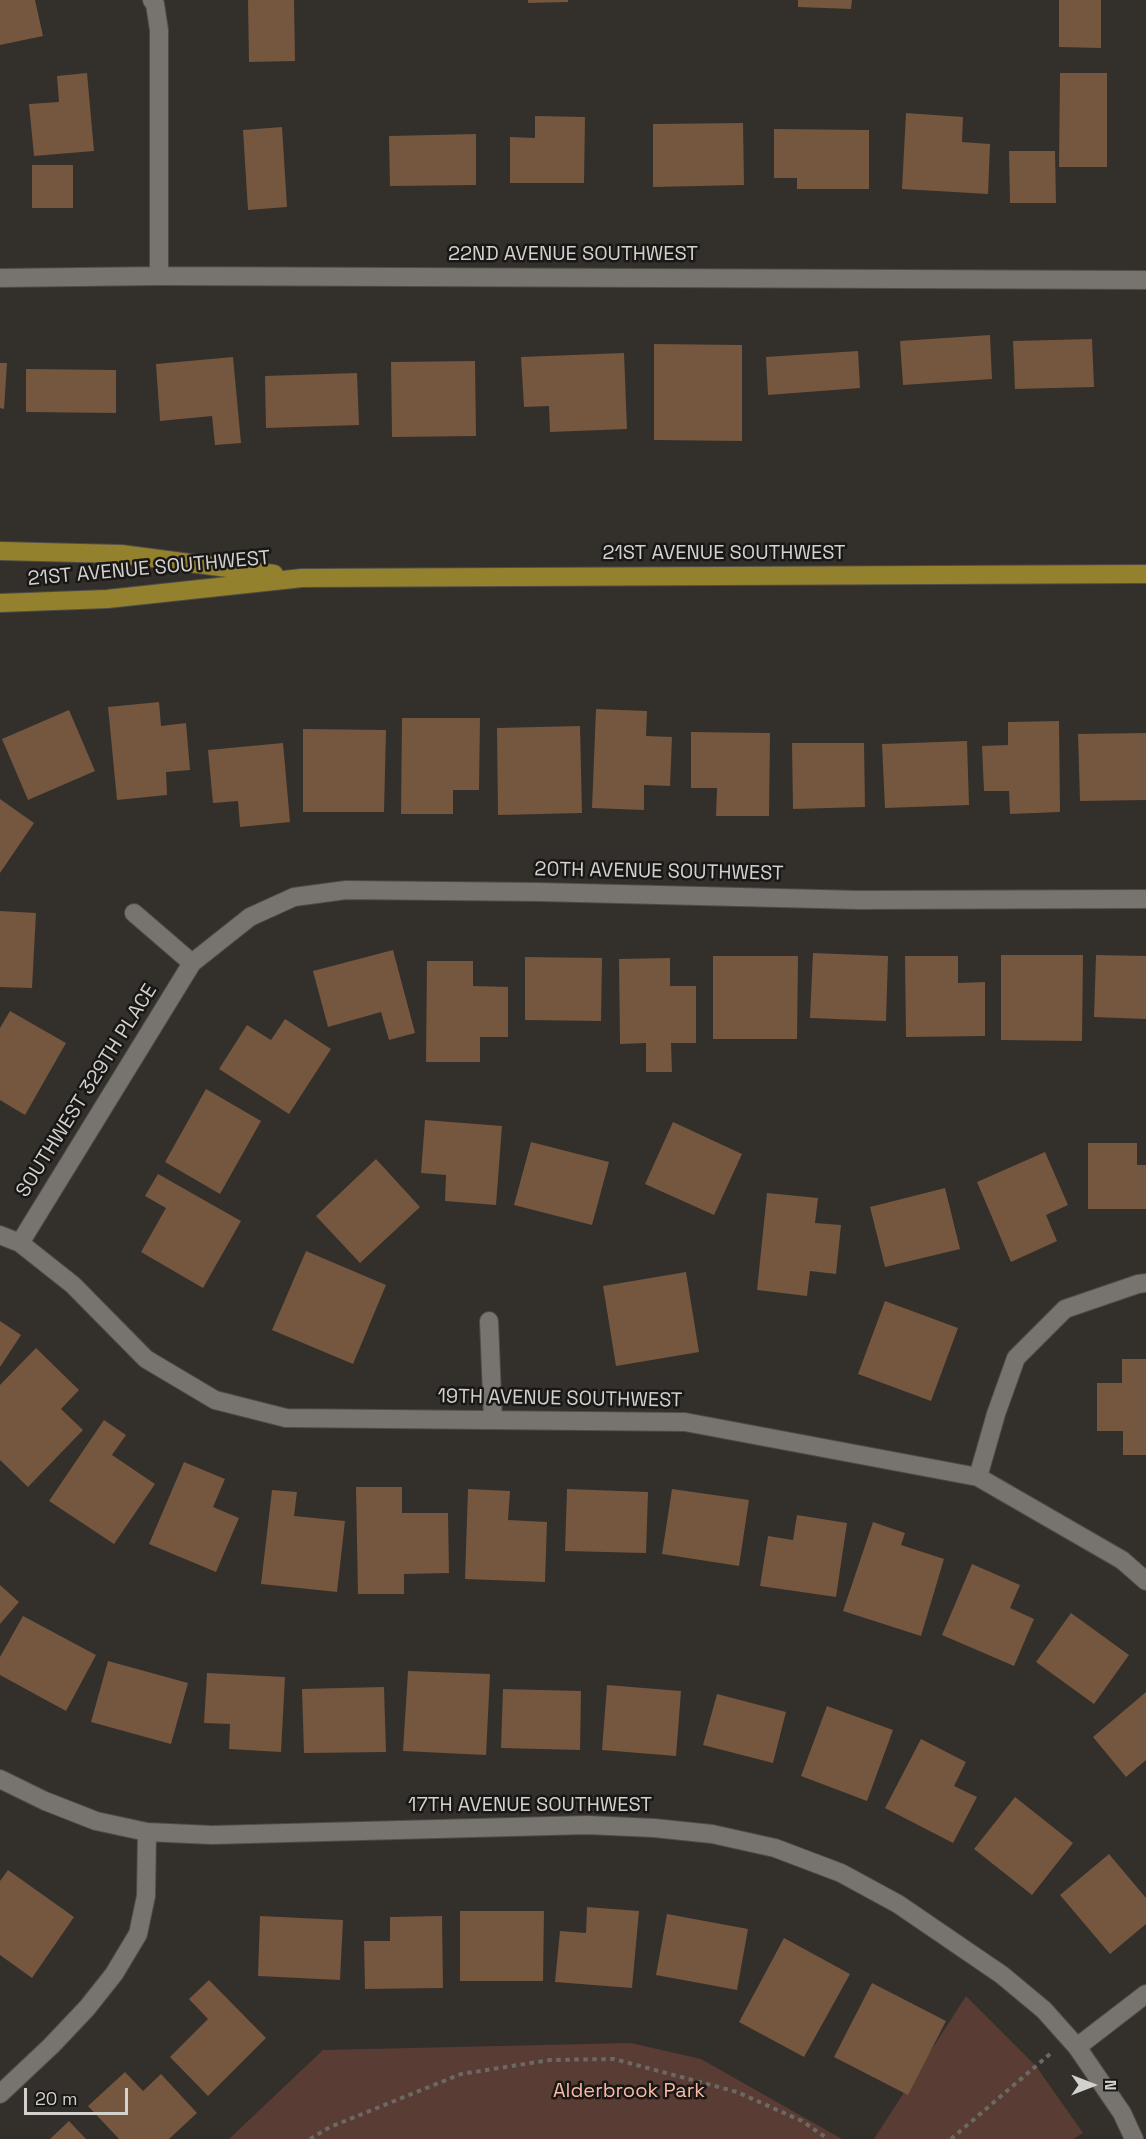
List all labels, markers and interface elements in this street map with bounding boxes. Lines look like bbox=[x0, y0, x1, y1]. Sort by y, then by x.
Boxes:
street label: 22ND AVENUE SOUTHWEST bbox=[448, 243, 698, 267]
street label: 21ST AVENUE SOUTHWEST bbox=[602, 542, 846, 566]
street label: 21ST AVENUE SOUTHWEST bbox=[27, 546, 271, 592]
street label: 20TH AVENUE SOUTHWEST bbox=[534, 858, 784, 886]
street label: SOUTHWEST 329TH PLACE bbox=[11, 980, 163, 1202]
street label: 19TH AVENUE SOUTHWEST bbox=[437, 1385, 683, 1413]
street label: 17TH AVENUE SOUTHWEST bbox=[408, 1794, 652, 1818]
north arrow bbox=[1062, 2055, 1122, 2115]
scale bar bbox=[27, 2076, 130, 2114]
park label: Alderbrook Park bbox=[553, 2080, 705, 2104]
text: N bbox=[1100, 2080, 1121, 2090]
text: 20 m bbox=[35, 2087, 78, 2110]

